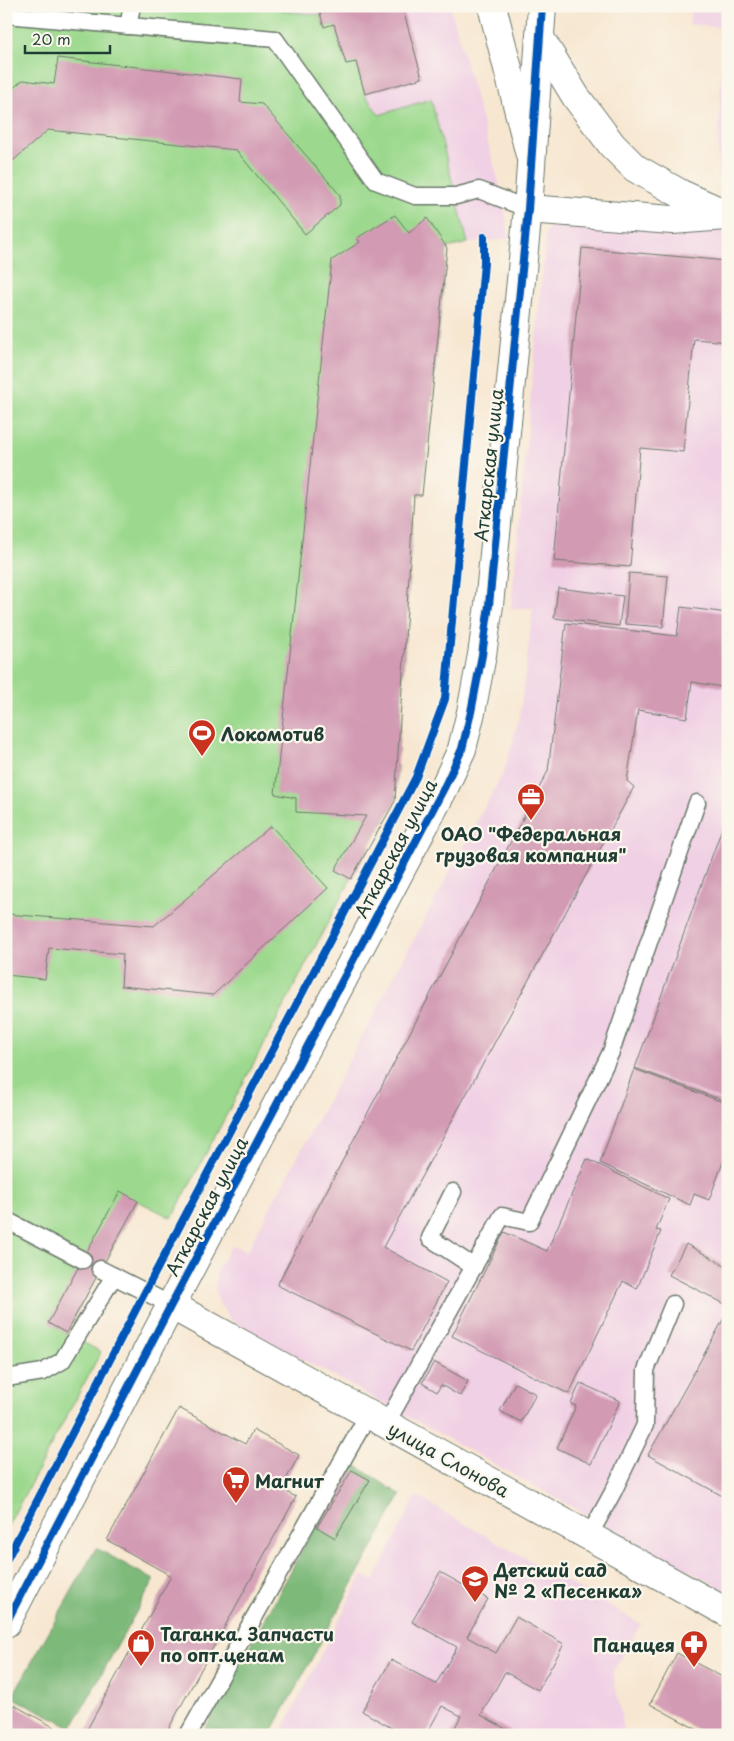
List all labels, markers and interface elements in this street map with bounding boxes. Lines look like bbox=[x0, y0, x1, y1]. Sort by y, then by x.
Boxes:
scale bar bbox=[25, 22, 110, 54]
text: 20 m bbox=[32, 27, 71, 50]
street label: Аткарская улица bbox=[467, 386, 510, 543]
sports icon: Локомотив bbox=[187, 718, 217, 757]
place label: Локомотив bbox=[221, 720, 324, 747]
street label: Аткарская улица bbox=[347, 773, 443, 922]
office icon: ОАО "Федеральная грузовая компания" bbox=[516, 782, 546, 821]
place label: ОАО "Федеральная грузовая компания" bbox=[436, 820, 626, 868]
street label: Аткарская улица bbox=[158, 1131, 254, 1280]
street label: улица Слонова bbox=[384, 1415, 515, 1504]
supermarket icon: Магнит bbox=[221, 1465, 251, 1504]
place label: Магнит bbox=[255, 1467, 324, 1494]
place label: Детский сад № 2 «Песенка» bbox=[493, 1556, 642, 1604]
school or university icon: Детский сад № 2 «Песенка» bbox=[460, 1564, 490, 1603]
place label: Таганка. Запчасти по опт.ценам bbox=[160, 1620, 334, 1668]
shop icon: Таганка. Запчасти по опт.ценам bbox=[126, 1628, 156, 1667]
pharmacy icon: Панацея bbox=[679, 1629, 709, 1668]
place label: Панацея bbox=[593, 1631, 675, 1658]

